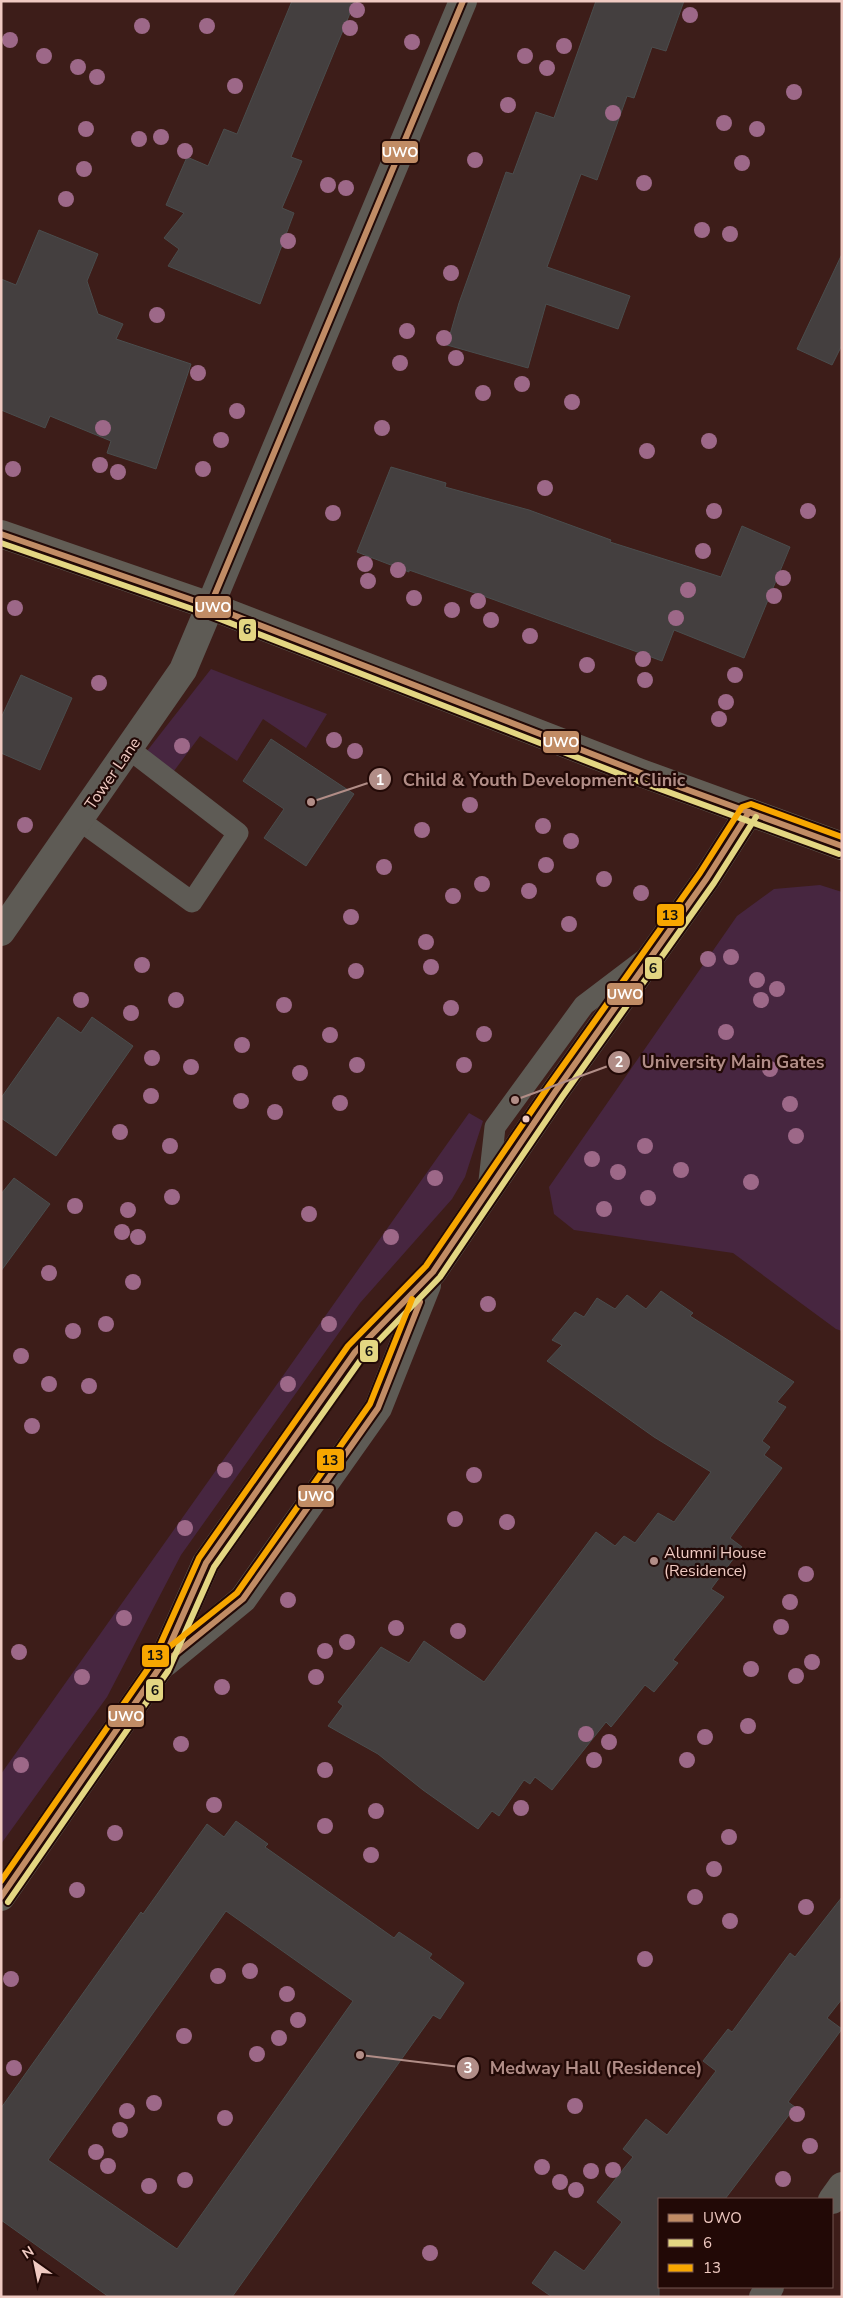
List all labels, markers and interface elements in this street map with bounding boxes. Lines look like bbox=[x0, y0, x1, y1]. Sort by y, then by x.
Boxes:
line badge: UWO bbox=[381, 140, 419, 164]
text: UWO bbox=[382, 143, 418, 162]
line badge: UWO bbox=[194, 595, 232, 619]
text: UWO bbox=[195, 598, 231, 617]
line badge: 6 bbox=[238, 618, 257, 642]
text: 6 bbox=[243, 620, 251, 639]
line badge: UWO bbox=[542, 730, 580, 754]
street label: Tower Lane bbox=[80, 733, 146, 814]
text: UWO bbox=[543, 733, 579, 752]
callout: Child & Youth Development Clinic bbox=[368, 763, 695, 796]
text: Child & Youth Development Clinic bbox=[403, 768, 686, 792]
text: 1 bbox=[375, 770, 385, 790]
line badge: 13 bbox=[656, 903, 685, 927]
text: 13 bbox=[662, 906, 678, 925]
line badge: 6 bbox=[644, 956, 663, 980]
text: 6 bbox=[649, 959, 657, 978]
line badge: UWO bbox=[606, 982, 644, 1006]
text: UWO bbox=[607, 985, 643, 1004]
callout: University Main Gates bbox=[607, 1045, 835, 1078]
text: University Main Gates bbox=[641, 1050, 825, 1074]
text: 2 bbox=[614, 1052, 624, 1072]
unlabelled marker bbox=[521, 1114, 531, 1124]
line badge: 6 bbox=[359, 1339, 379, 1363]
text: 6 bbox=[365, 1342, 373, 1361]
line badge: 13 bbox=[316, 1448, 345, 1472]
text: 13 bbox=[322, 1451, 338, 1470]
line badge: UWO bbox=[297, 1484, 335, 1508]
text: UWO bbox=[298, 1487, 334, 1506]
place label: Alumni House (Residence) bbox=[664, 1542, 766, 1582]
marker: Alumni House (Residence) bbox=[648, 1555, 660, 1567]
line badge: 13 bbox=[141, 1644, 170, 1668]
text: 13 bbox=[147, 1646, 163, 1665]
line badge: 6 bbox=[145, 1678, 164, 1702]
text: 6 bbox=[151, 1681, 159, 1700]
line badge: UWO bbox=[107, 1704, 145, 1728]
text: UWO bbox=[108, 1707, 144, 1726]
callout: Medway Hall (Residence) bbox=[455, 2051, 713, 2084]
text: Medway Hall (Residence) bbox=[490, 2056, 702, 2080]
text: 3 bbox=[463, 2058, 473, 2078]
legend bbox=[658, 2198, 833, 2288]
text: UWO bbox=[703, 2208, 742, 2228]
text: 6 bbox=[703, 2233, 712, 2253]
north arrow bbox=[10, 2238, 60, 2288]
text: N bbox=[19, 2242, 38, 2263]
text: 13 bbox=[703, 2258, 721, 2278]

